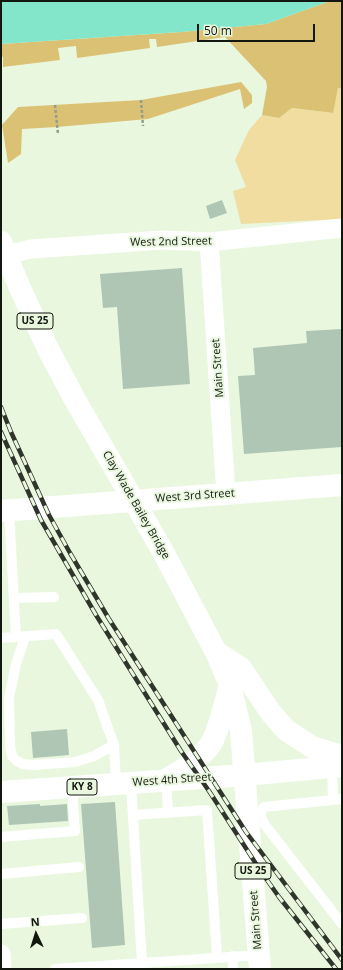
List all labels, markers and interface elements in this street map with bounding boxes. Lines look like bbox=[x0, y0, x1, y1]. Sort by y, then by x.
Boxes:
scale bar bbox=[199, 16, 317, 42]
text: 50 m bbox=[204, 22, 232, 39]
street label: West 2nd Street bbox=[130, 235, 212, 249]
road number: US 25 bbox=[17, 313, 53, 329]
street label: Main Street bbox=[209, 338, 227, 398]
street label: Clay Wade Bailey Bridge bbox=[100, 449, 172, 561]
street label: West 3rd Street bbox=[155, 487, 235, 505]
street label: West 4th Street bbox=[132, 771, 212, 789]
road number: KY 8 bbox=[67, 779, 97, 795]
road number: US 25 bbox=[235, 863, 271, 879]
street label: Main Street bbox=[247, 890, 265, 950]
north arrow bbox=[16, 914, 56, 954]
text: N bbox=[30, 914, 40, 929]

